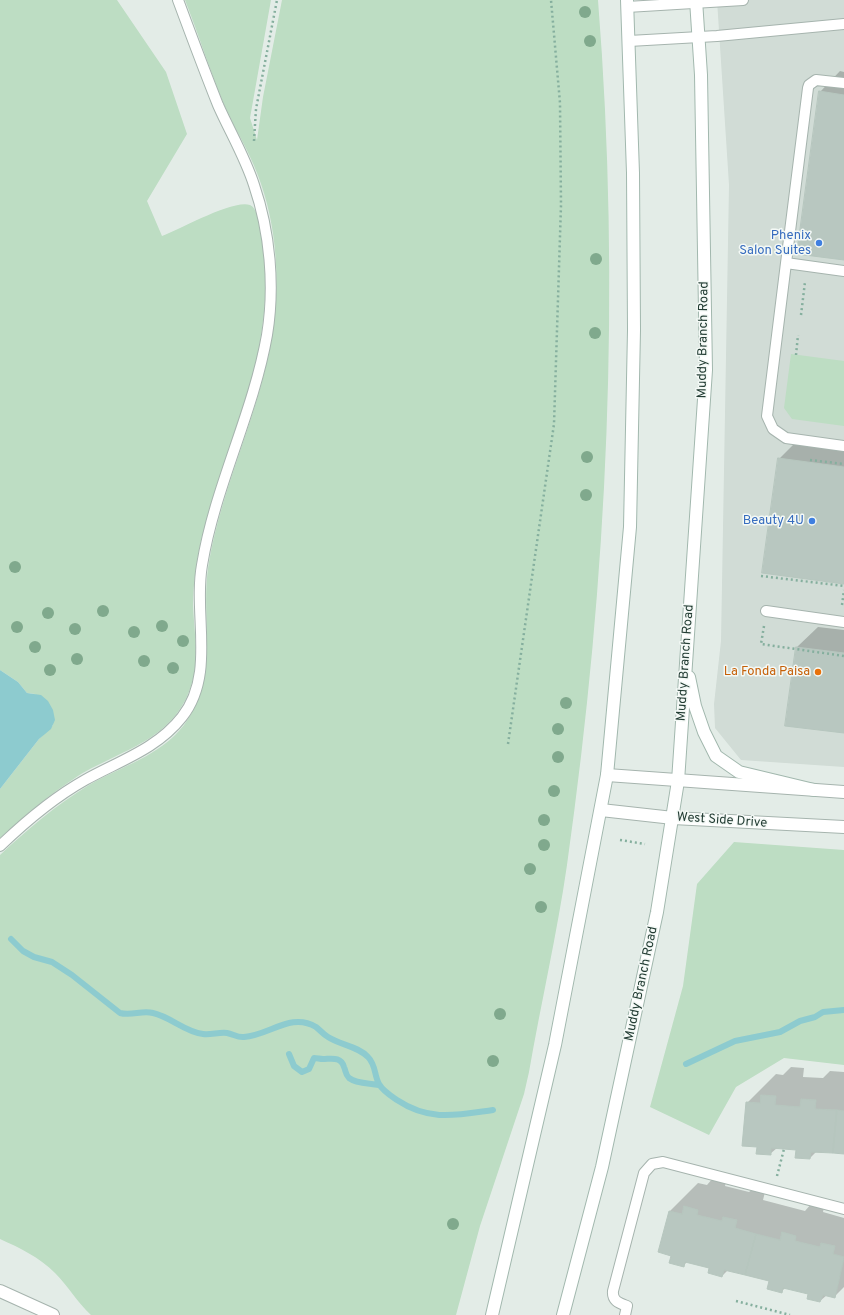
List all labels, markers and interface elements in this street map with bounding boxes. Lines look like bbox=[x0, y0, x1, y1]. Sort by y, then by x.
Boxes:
place label: Phenix Salon Suites bbox=[739, 228, 811, 259]
marker: Phenix Salon Suites bbox=[814, 238, 824, 248]
street label: Muddy Branch Road bbox=[695, 281, 713, 399]
place label: Beauty 4U bbox=[743, 513, 804, 529]
marker: Beauty 4U bbox=[807, 516, 817, 526]
street label: Muddy Branch Road bbox=[674, 604, 698, 722]
place label: La Fonda Paisa bbox=[724, 664, 810, 680]
marker: La Fonda Paisa bbox=[813, 667, 823, 677]
street label: West Side Drive bbox=[676, 810, 768, 832]
street label: Muddy Branch Road bbox=[622, 925, 662, 1043]

